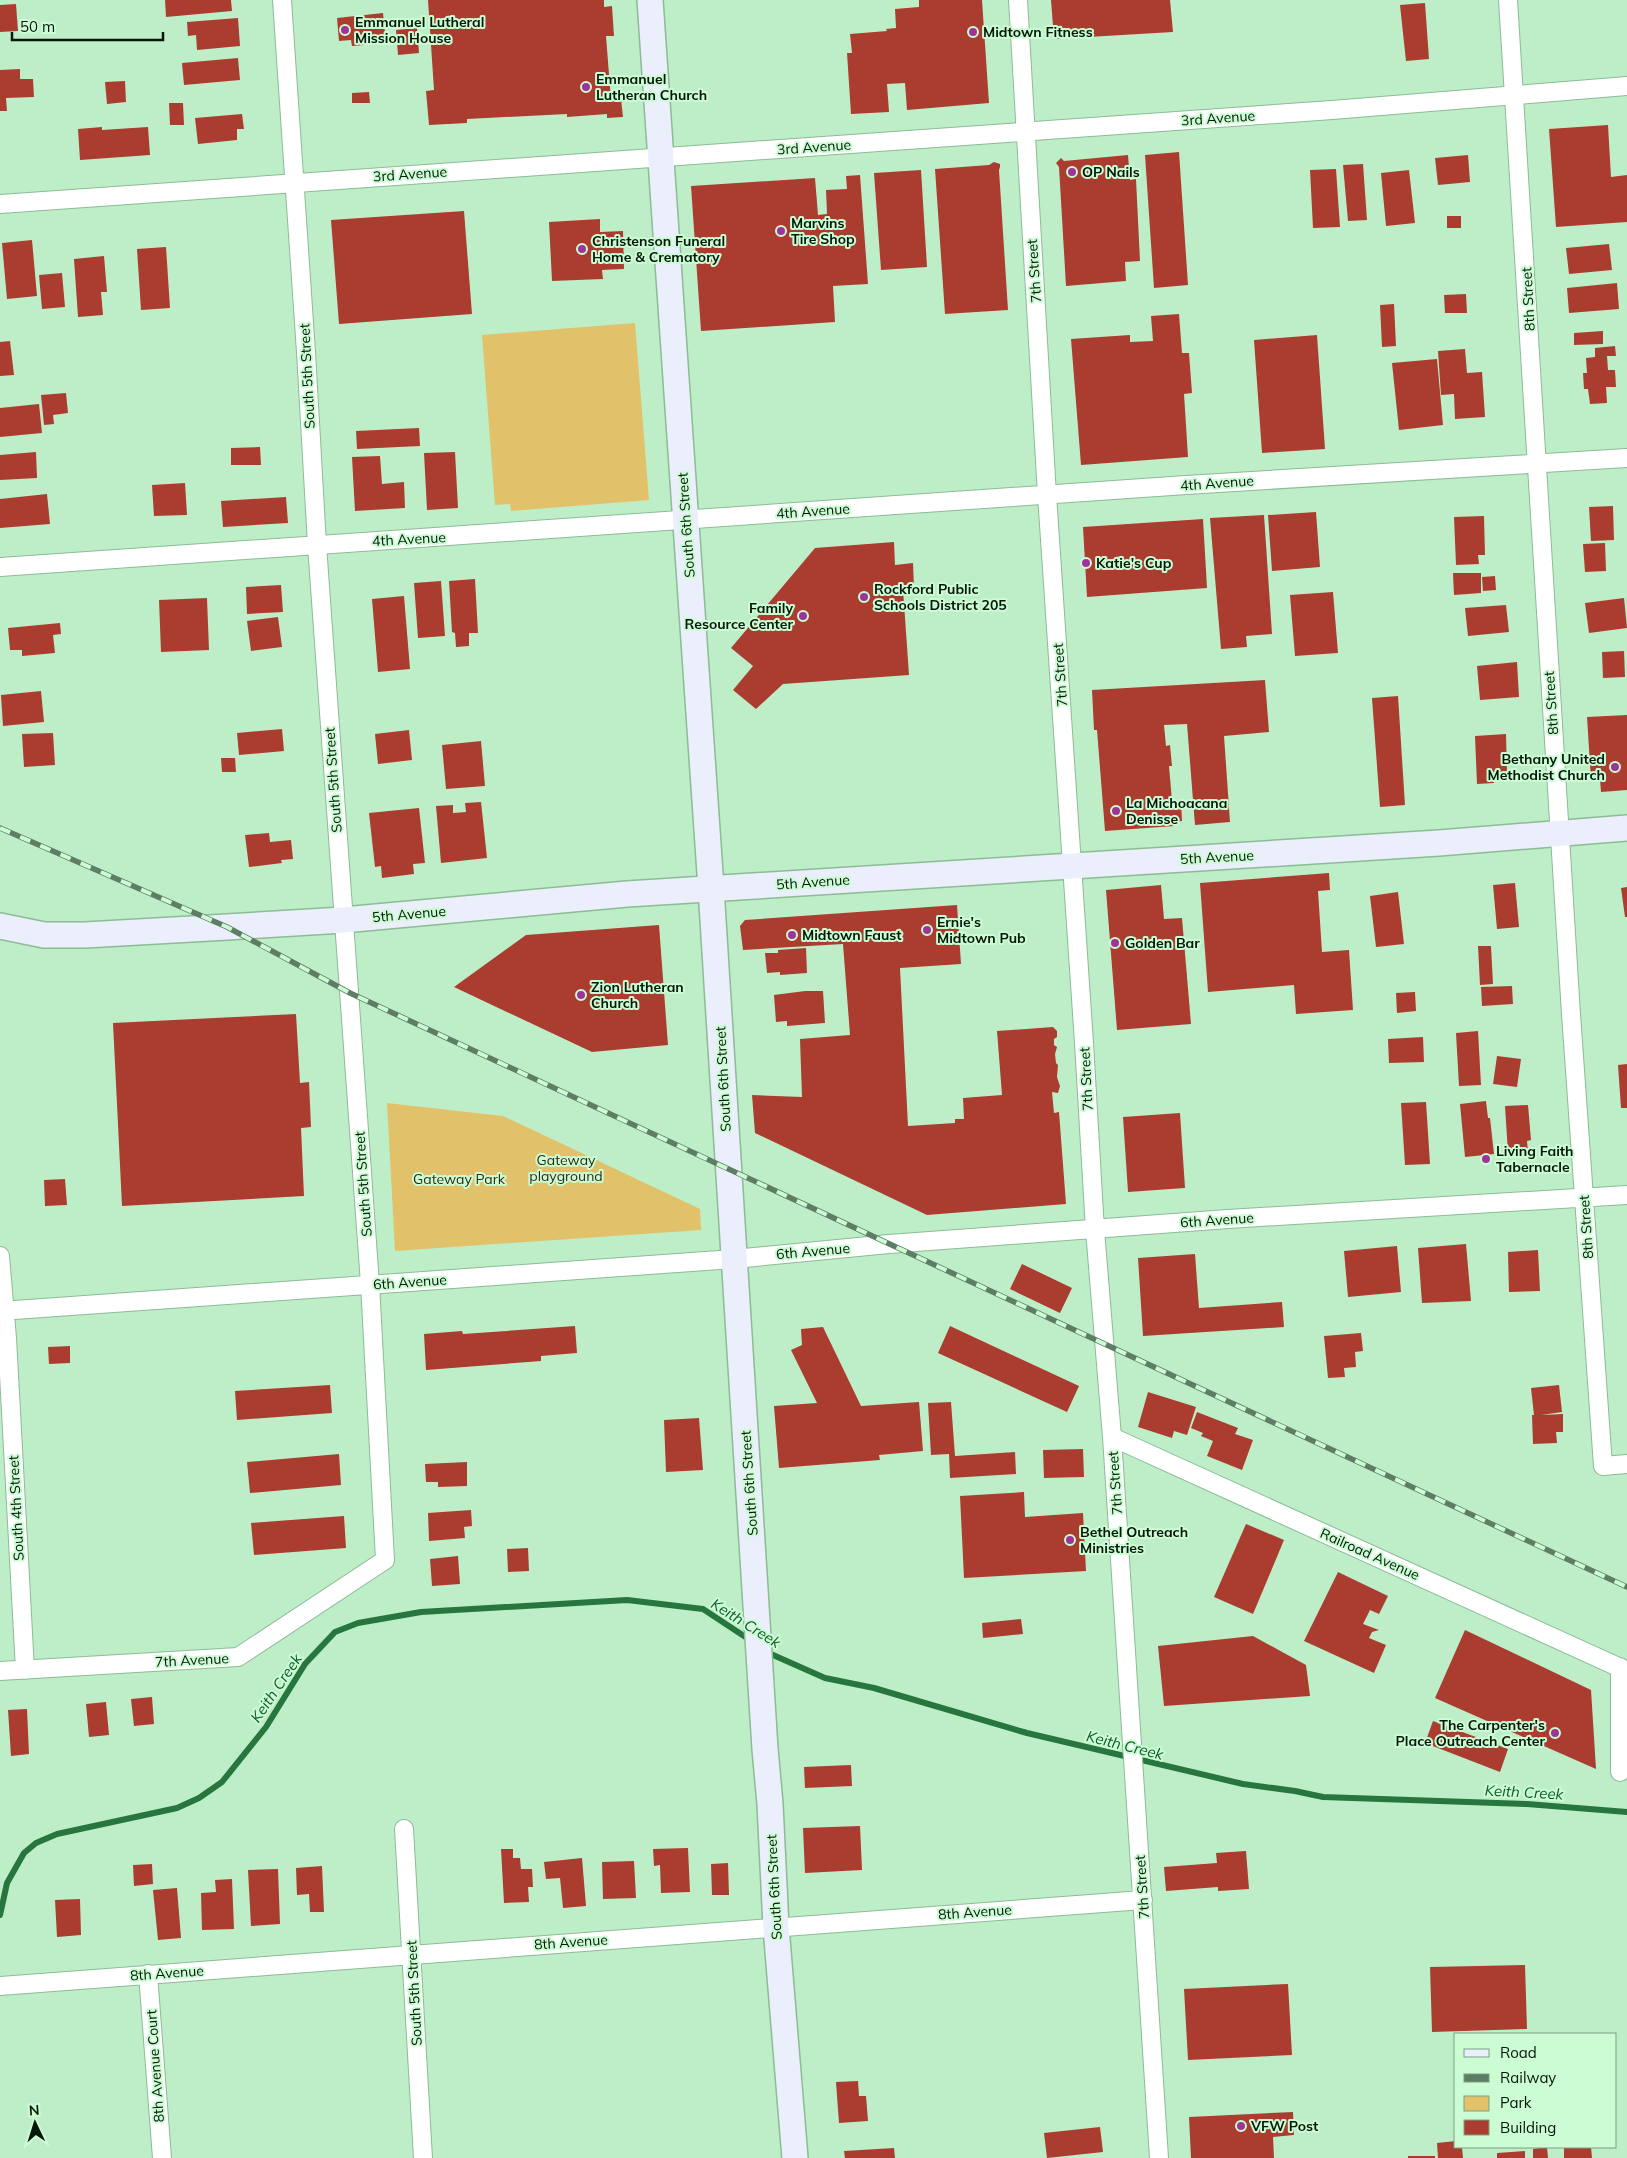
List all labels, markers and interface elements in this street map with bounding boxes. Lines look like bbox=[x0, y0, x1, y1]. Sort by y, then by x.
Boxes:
scale bar bbox=[12, 10, 164, 42]
place label: Emmanuel Lutheral Mission House bbox=[355, 13, 484, 47]
text: 50 m bbox=[20, 17, 55, 36]
place label: Midtown Fitness bbox=[983, 23, 1093, 41]
marker: Emmanuel Lutheral Mission House bbox=[339, 24, 351, 36]
marker: Midtown Fitness bbox=[967, 26, 979, 38]
place label: Emmanuel Lutheran Church bbox=[596, 70, 707, 104]
marker: Emmanuel Lutheran Church bbox=[580, 81, 592, 93]
street label: 3rd Avenue bbox=[1180, 106, 1256, 130]
street label: 3rd Avenue bbox=[776, 135, 852, 159]
street label: 3rd Avenue bbox=[372, 162, 448, 186]
place label: OP Nails bbox=[1082, 163, 1140, 181]
marker: OP Nails bbox=[1066, 166, 1078, 178]
place label: Marvins Tire Shop bbox=[791, 214, 855, 248]
marker: Marvins Tire Shop bbox=[775, 225, 787, 237]
place label: Christenson Funeral Home & Crematory bbox=[592, 232, 725, 266]
street label: 7th Street bbox=[1023, 238, 1045, 303]
marker: Christenson Funeral Home & Crematory bbox=[576, 243, 588, 255]
street label: 8th Street bbox=[1517, 267, 1539, 331]
street label: South 5th Street bbox=[295, 323, 319, 429]
street label: 4th Avenue bbox=[1179, 471, 1255, 495]
street label: South 6th Street bbox=[673, 472, 699, 578]
street label: 4th Avenue bbox=[775, 499, 851, 523]
street label: 4th Avenue bbox=[372, 528, 446, 550]
place label: Katie's Cup bbox=[1096, 554, 1172, 572]
marker: Katie's Cup bbox=[1080, 557, 1092, 569]
place label: Rockford Public Schools District 205 bbox=[874, 580, 1007, 614]
marker: Rockford Public Schools District 205 bbox=[858, 591, 870, 603]
place label: Family Resource Center bbox=[685, 599, 793, 633]
marker: Family Resource Center bbox=[797, 610, 809, 622]
street label: 7th Street bbox=[1049, 642, 1071, 707]
street label: 8th Street bbox=[1540, 670, 1562, 735]
street label: South 5th Street bbox=[320, 727, 346, 833]
place label: Bethany United Methodist Church bbox=[1487, 750, 1605, 784]
marker: Bethany United Methodist Church bbox=[1609, 761, 1621, 773]
place label: La Michoacana Denisse bbox=[1126, 794, 1227, 828]
marker: La Michoacana Denisse bbox=[1110, 805, 1122, 817]
street label: 5th Avenue bbox=[1180, 846, 1254, 868]
street label: 5th Avenue bbox=[775, 870, 851, 894]
street label: 5th Avenue bbox=[371, 902, 447, 926]
place label: Ernie's Midtown Pub bbox=[937, 913, 1026, 947]
marker: Ernie's Midtown Pub bbox=[921, 924, 933, 936]
place label: Midtown Faust bbox=[802, 926, 902, 944]
marker: Midtown Faust bbox=[786, 929, 798, 941]
place label: Golden Bar bbox=[1125, 934, 1200, 952]
marker: Golden Bar bbox=[1109, 937, 1121, 949]
place label: Zion Lutheran Church bbox=[591, 978, 684, 1012]
marker: Zion Lutheran Church bbox=[575, 989, 587, 1001]
street label: South 6th Street bbox=[711, 1026, 735, 1132]
street label: 7th Street bbox=[1075, 1047, 1097, 1111]
street label: South 5th Street bbox=[350, 1131, 376, 1237]
place label: Living Faith Tabernacle bbox=[1496, 1142, 1574, 1176]
park label: Gateway playground bbox=[529, 1151, 603, 1185]
marker: Living Faith Tabernacle bbox=[1480, 1153, 1492, 1165]
park label: Gateway Park bbox=[413, 1170, 506, 1188]
street label: 8th Street bbox=[1575, 1194, 1597, 1259]
street label: 6th Avenue bbox=[1179, 1208, 1255, 1232]
street label: 6th Avenue bbox=[775, 1239, 851, 1263]
street label: 6th Avenue bbox=[372, 1270, 448, 1294]
street label: South 6th Street bbox=[736, 1430, 762, 1536]
street label: 7th Street bbox=[1104, 1450, 1126, 1515]
street label: South 4th Street bbox=[4, 1455, 28, 1561]
place label: Bethel Outreach Ministries bbox=[1080, 1523, 1188, 1557]
street label: Railroad Avenue bbox=[1317, 1524, 1423, 1584]
marker: Bethel Outreach Ministries bbox=[1064, 1534, 1076, 1546]
water label: Keith Creek bbox=[708, 1594, 785, 1653]
street label: 7th Avenue bbox=[155, 1649, 229, 1671]
water label: Keith Creek bbox=[246, 1649, 307, 1726]
place label: The Carpenter's Place Outreach Center bbox=[1396, 1716, 1545, 1750]
water label: Keith Creek bbox=[1085, 1726, 1167, 1764]
marker: The Carpenter's Place Outreach Center bbox=[1549, 1727, 1561, 1739]
water label: Keith Creek bbox=[1484, 1780, 1565, 1804]
street label: South 6th Street bbox=[762, 1834, 786, 1940]
street label: 7th Street bbox=[1131, 1854, 1153, 1919]
street label: 8th Avenue bbox=[937, 1900, 1013, 1924]
street label: 8th Avenue bbox=[533, 1930, 609, 1954]
street label: South 5th Street bbox=[402, 1940, 426, 2046]
street label: 8th Avenue bbox=[129, 1961, 205, 1985]
street label: 8th Avenue Court bbox=[142, 2009, 168, 2123]
legend bbox=[1454, 2033, 1617, 2148]
text: Road bbox=[1500, 2043, 1537, 2062]
text: Railway bbox=[1500, 2068, 1556, 2087]
text: Park bbox=[1500, 2093, 1532, 2112]
north arrow bbox=[10, 2098, 60, 2148]
text: N bbox=[28, 2101, 40, 2119]
place label: VFW Post bbox=[1250, 2117, 1319, 2135]
text: Building bbox=[1500, 2118, 1556, 2137]
marker: VFW Post bbox=[1235, 2120, 1247, 2132]

